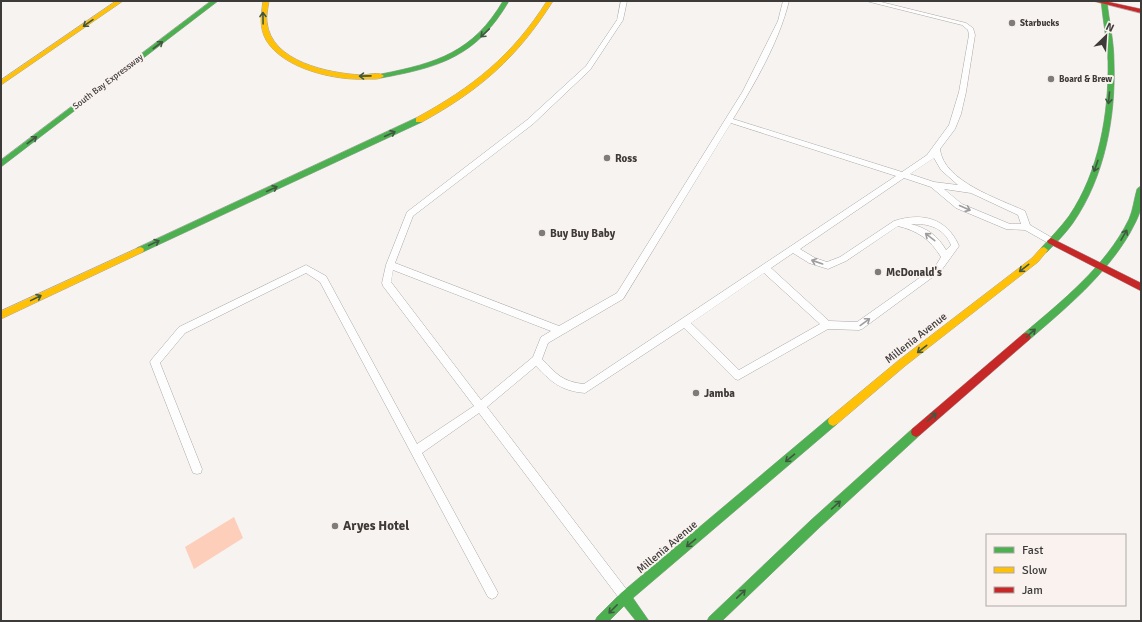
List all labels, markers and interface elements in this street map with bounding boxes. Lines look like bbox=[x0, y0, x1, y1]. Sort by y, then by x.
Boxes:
one-way arrow bbox=[259, 12, 267, 25]
north arrow bbox=[1086, 16, 1126, 56]
marker: Starbucks bbox=[1007, 18, 1017, 28]
place label: Starbucks bbox=[1020, 18, 1059, 29]
one-way arrow bbox=[82, 19, 93, 27]
text: N bbox=[1104, 20, 1116, 35]
one-way arrow bbox=[480, 28, 490, 38]
one-way arrow bbox=[152, 40, 163, 49]
street label: South Bay Expressway bbox=[71, 51, 146, 112]
one-way arrow bbox=[359, 73, 372, 80]
marker: Board & Brew bbox=[1046, 74, 1056, 84]
place label: Board & Brew bbox=[1059, 74, 1112, 85]
one-way arrow bbox=[1105, 91, 1112, 104]
one-way arrow bbox=[384, 130, 396, 137]
one-way arrow bbox=[26, 136, 37, 145]
place label: Ross bbox=[615, 152, 637, 165]
marker: Ross bbox=[602, 153, 612, 163]
one-way arrow bbox=[1092, 159, 1099, 172]
one-way arrow bbox=[265, 185, 277, 192]
one-way arrow bbox=[959, 205, 971, 212]
place label: Buy Buy Baby bbox=[550, 227, 616, 240]
marker: Buy Buy Baby bbox=[537, 228, 547, 238]
one-way arrow bbox=[1121, 229, 1129, 241]
one-way arrow bbox=[925, 233, 936, 241]
one-way arrow bbox=[147, 239, 159, 246]
one-way arrow bbox=[812, 258, 824, 266]
one-way arrow bbox=[1019, 264, 1029, 273]
place label: McDonald's bbox=[886, 266, 942, 279]
marker: McDonald's bbox=[873, 267, 883, 277]
one-way arrow bbox=[30, 294, 42, 301]
street label: Millenia Avenue bbox=[882, 310, 950, 366]
one-way arrow bbox=[859, 318, 870, 326]
one-way arrow bbox=[1025, 328, 1036, 337]
one-way arrow bbox=[916, 344, 927, 353]
place label: Jamba bbox=[704, 387, 735, 400]
marker: Jamba bbox=[691, 388, 701, 398]
one-way arrow bbox=[927, 413, 937, 422]
one-way arrow bbox=[785, 454, 795, 463]
one-way arrow bbox=[831, 500, 841, 510]
place label: Aryes Hotel bbox=[343, 518, 409, 534]
street label: Millenia Avenue bbox=[634, 518, 700, 576]
marker: Aryes Hotel bbox=[330, 521, 340, 531]
legend bbox=[986, 534, 1126, 606]
one-way arrow bbox=[686, 538, 696, 547]
text: Fast bbox=[1022, 543, 1043, 558]
text: Slow bbox=[1022, 563, 1047, 578]
text: Jam bbox=[1022, 583, 1043, 598]
one-way arrow bbox=[736, 589, 746, 599]
one-way arrow bbox=[608, 604, 618, 614]

